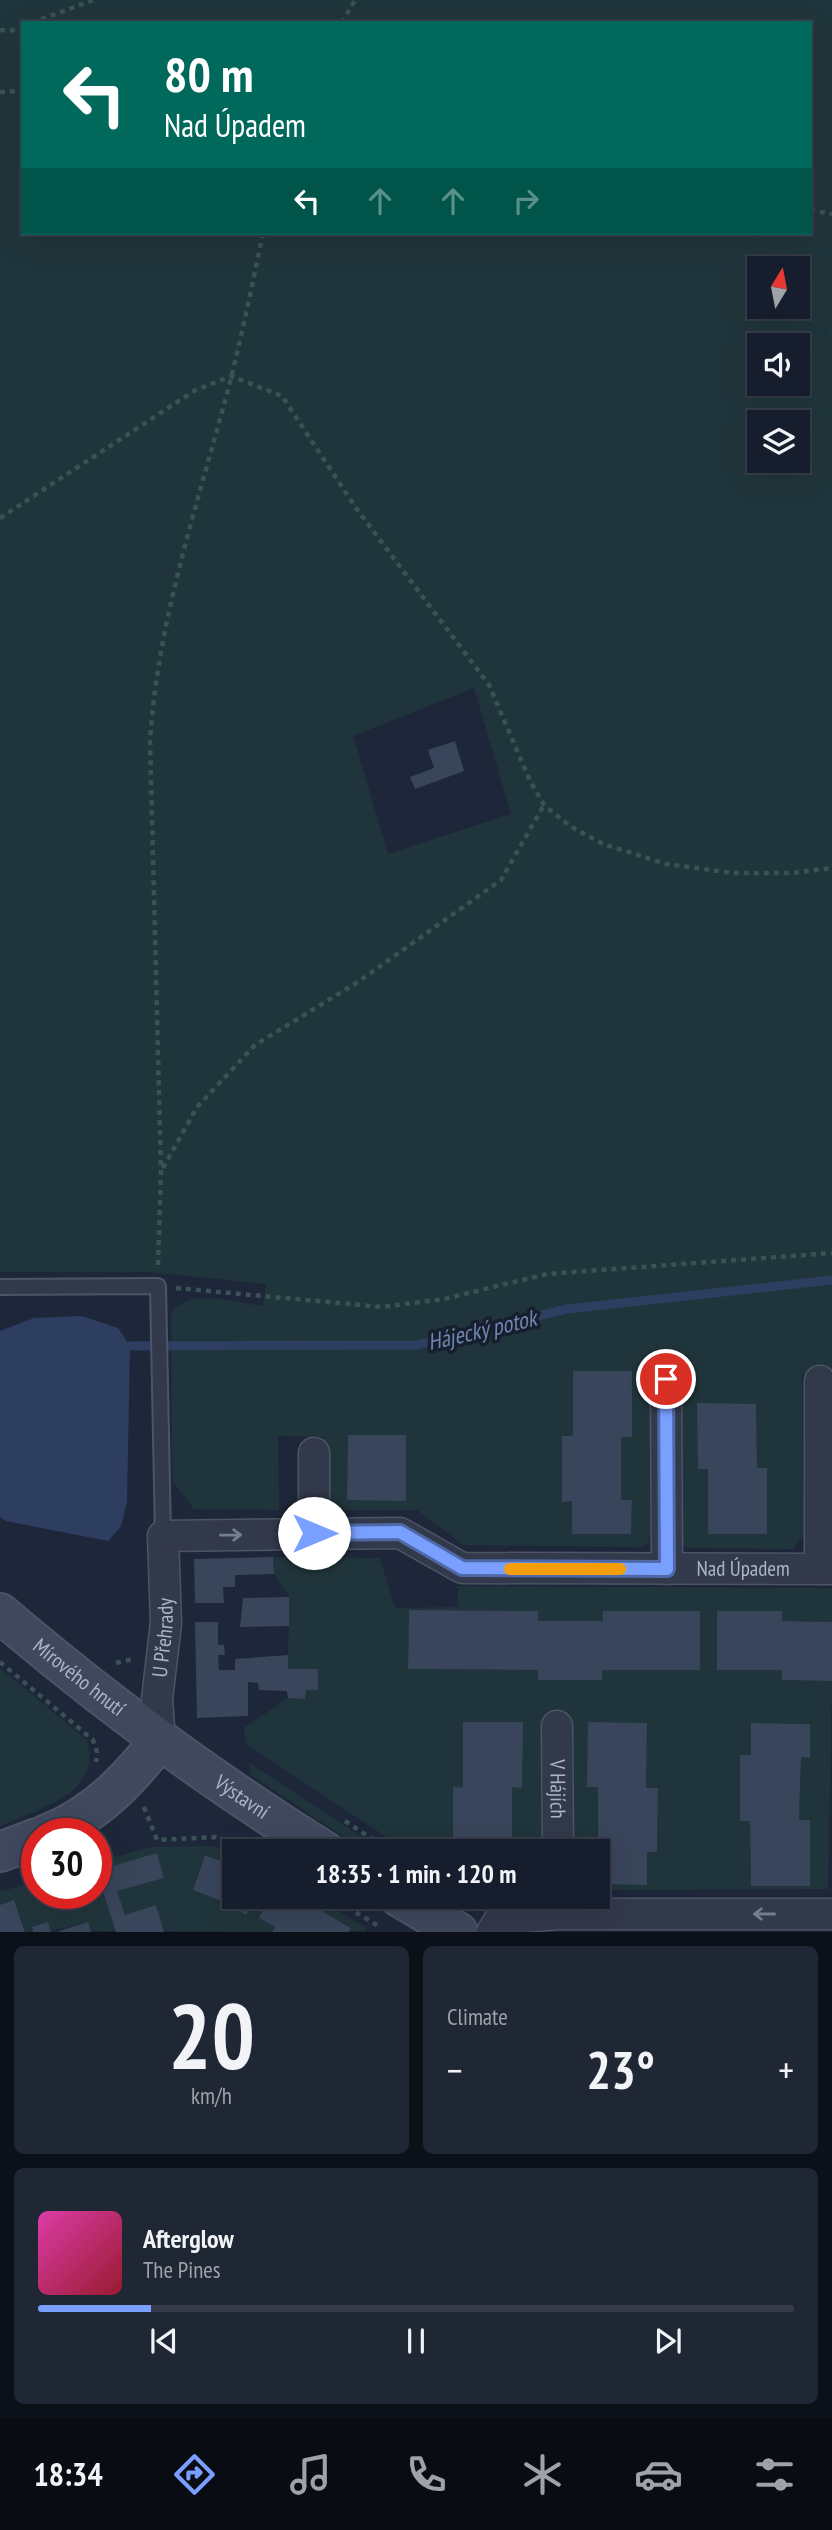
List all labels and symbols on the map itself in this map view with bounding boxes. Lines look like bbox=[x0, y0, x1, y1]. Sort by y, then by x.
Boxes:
north arrow bbox=[747, 256, 810, 318]
water label: Hájecký potok bbox=[425, 1302, 542, 1356]
pin bbox=[636, 1349, 696, 1409]
position arrow bbox=[277, 1496, 351, 1570]
one-way arrow bbox=[219, 1528, 242, 1541]
street label: Nad Úpadem bbox=[696, 1555, 790, 1582]
street label: U Přehrady bbox=[146, 1597, 179, 1679]
street label: Mírového hnutí bbox=[28, 1632, 131, 1722]
street label: V Hájích bbox=[544, 1758, 572, 1819]
street label: Výstavní bbox=[208, 1768, 275, 1825]
speed limit sign: 30 bbox=[21, 1818, 112, 1909]
one-way arrow bbox=[753, 1907, 776, 1921]

